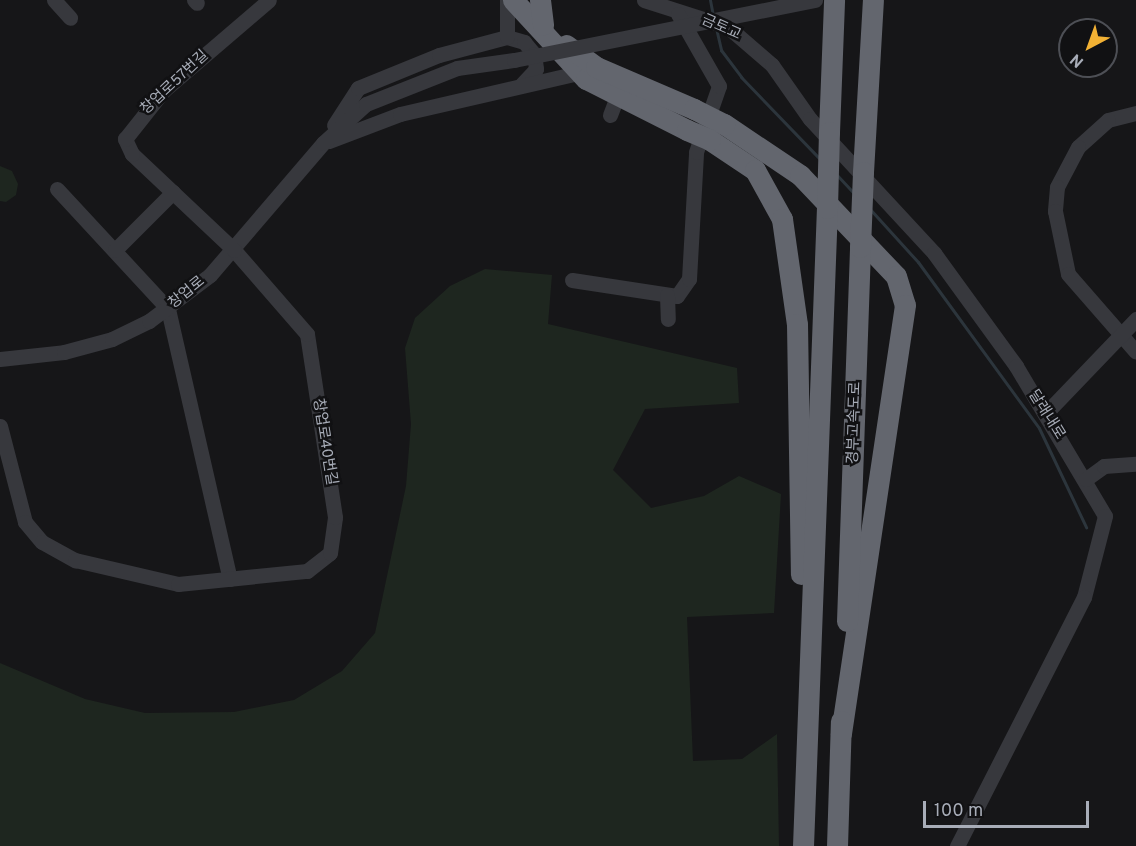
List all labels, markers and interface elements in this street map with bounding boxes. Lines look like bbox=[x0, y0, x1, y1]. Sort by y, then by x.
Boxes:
street label: 금토교 bbox=[698, 11, 744, 45]
north arrow bbox=[1058, 18, 1118, 78]
street label: 창업로57번길 bbox=[137, 47, 213, 119]
text: N bbox=[1067, 49, 1088, 71]
street label: 창업로 bbox=[165, 273, 209, 313]
street label: 경부고속도로 bbox=[845, 381, 865, 465]
street label: 달래내로 bbox=[1024, 387, 1068, 443]
street label: 창업로40번길 bbox=[308, 397, 340, 487]
scale bar bbox=[926, 789, 1092, 827]
text: 100 m bbox=[934, 800, 983, 823]

